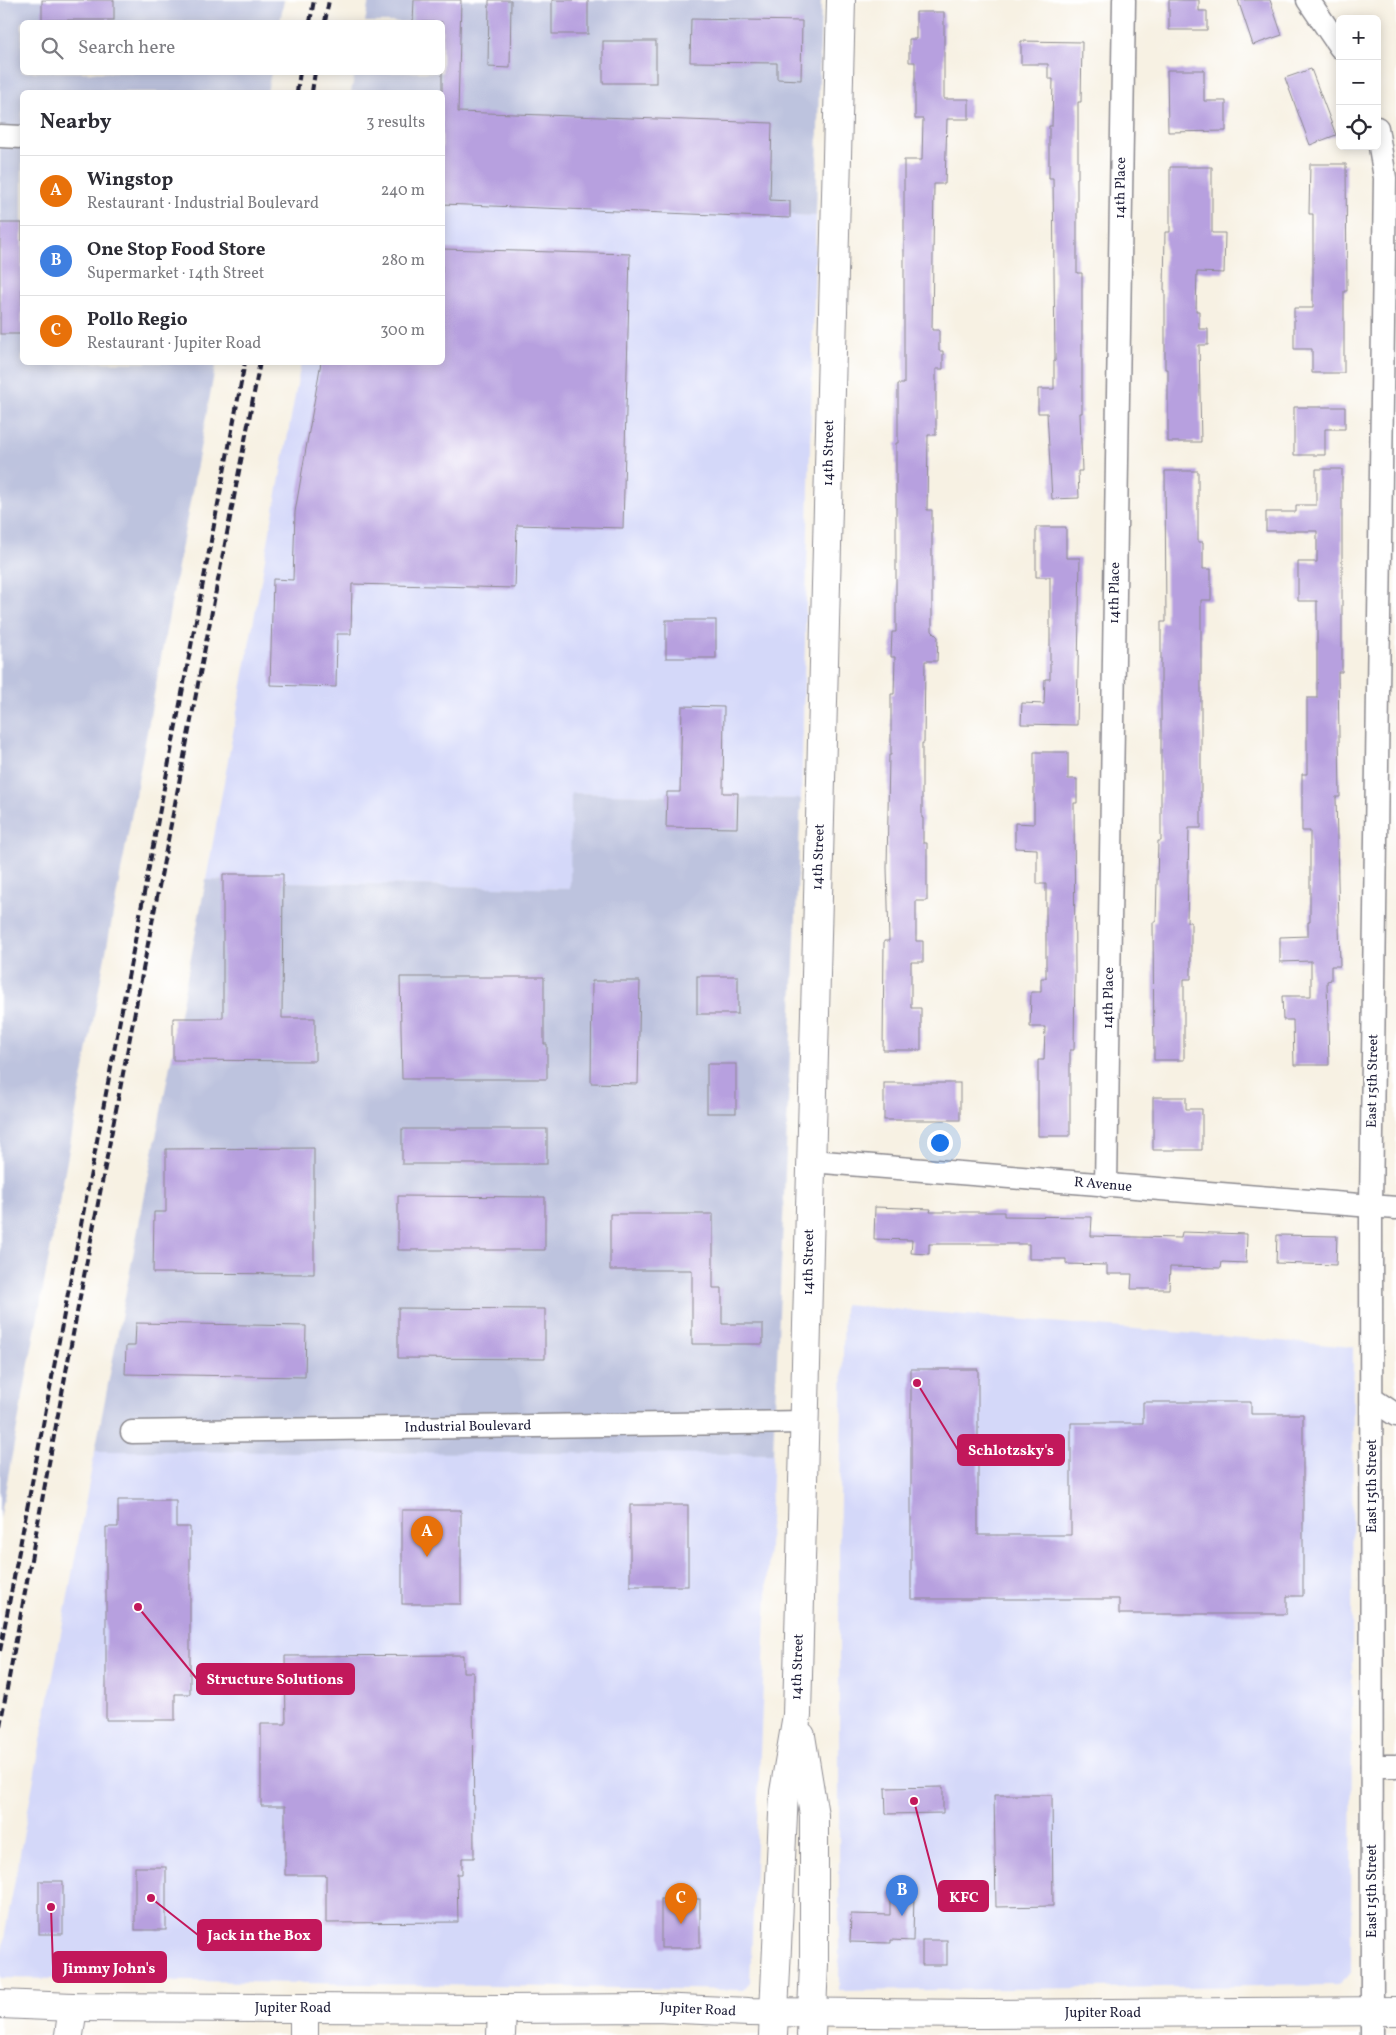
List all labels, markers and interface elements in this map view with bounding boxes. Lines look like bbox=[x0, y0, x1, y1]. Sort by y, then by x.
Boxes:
map controls bbox=[1336, 15, 1381, 150]
button: + bbox=[1336, 15, 1381, 60]
search box bbox=[20, 20, 445, 75]
icon: search bbox=[38, 34, 66, 62]
text: Search here bbox=[78, 35, 175, 61]
button: − bbox=[1336, 60, 1381, 105]
button: locate bbox=[1336, 105, 1381, 150]
text: Nearby bbox=[40, 108, 111, 137]
text: 3 results bbox=[366, 112, 425, 134]
street label: 14th Place bbox=[1111, 156, 1131, 219]
text: Wingstop bbox=[87, 167, 173, 193]
text: A bbox=[50, 180, 62, 202]
text: 240 m bbox=[381, 180, 425, 202]
text: Restaurant · Industrial Boulevard bbox=[87, 193, 319, 215]
text: One Stop Food Store bbox=[87, 237, 266, 263]
text: B bbox=[51, 250, 61, 272]
text: 280 m bbox=[381, 250, 425, 272]
text: Supermarket · 14th Street bbox=[87, 263, 264, 285]
text: Pollo Regio bbox=[87, 307, 188, 333]
text: C bbox=[51, 320, 61, 342]
text: 300 m bbox=[380, 320, 425, 342]
text: Restaurant · Jupiter Road bbox=[87, 333, 261, 355]
street label: 14th Street bbox=[819, 419, 839, 486]
street label: 14th Place bbox=[1105, 561, 1125, 624]
street label: 14th Street bbox=[808, 823, 830, 891]
street label: 14th Place bbox=[1099, 966, 1119, 1029]
street label: East 15th Street bbox=[1363, 1034, 1383, 1128]
your location bbox=[927, 1130, 953, 1156]
street label: R Avenue bbox=[1073, 1173, 1133, 1197]
street label: 14th Street bbox=[799, 1228, 819, 1295]
street label: Industrial Boulevard bbox=[404, 1416, 532, 1438]
callout: Schlotzsky's bbox=[958, 1435, 1064, 1465]
street label: East 15th Street bbox=[1363, 1439, 1382, 1533]
text: Schlotzsky's bbox=[968, 1441, 1054, 1462]
pin: A bbox=[411, 1516, 443, 1557]
street label: 14th Street bbox=[787, 1633, 809, 1701]
callout: Structure Solutions bbox=[197, 1664, 354, 1694]
text: Structure Solutions bbox=[206, 1670, 344, 1691]
street label: East 15th Street bbox=[1363, 1844, 1382, 1938]
pin: B bbox=[886, 1875, 918, 1916]
callout: KFC bbox=[939, 1881, 988, 1911]
pin: C bbox=[665, 1883, 697, 1924]
text: KFC bbox=[949, 1888, 979, 1909]
callout: Jack in the Box bbox=[198, 1920, 321, 1950]
text: Jack in the Box bbox=[206, 1926, 311, 1947]
callout: Jimmy John's bbox=[53, 1952, 166, 1982]
text: Jimmy John's bbox=[62, 1959, 155, 1980]
street label: Jupiter Road bbox=[255, 1999, 331, 2018]
street label: Jupiter Road bbox=[659, 1999, 737, 2021]
street label: Jupiter Road bbox=[1065, 2004, 1141, 2023]

